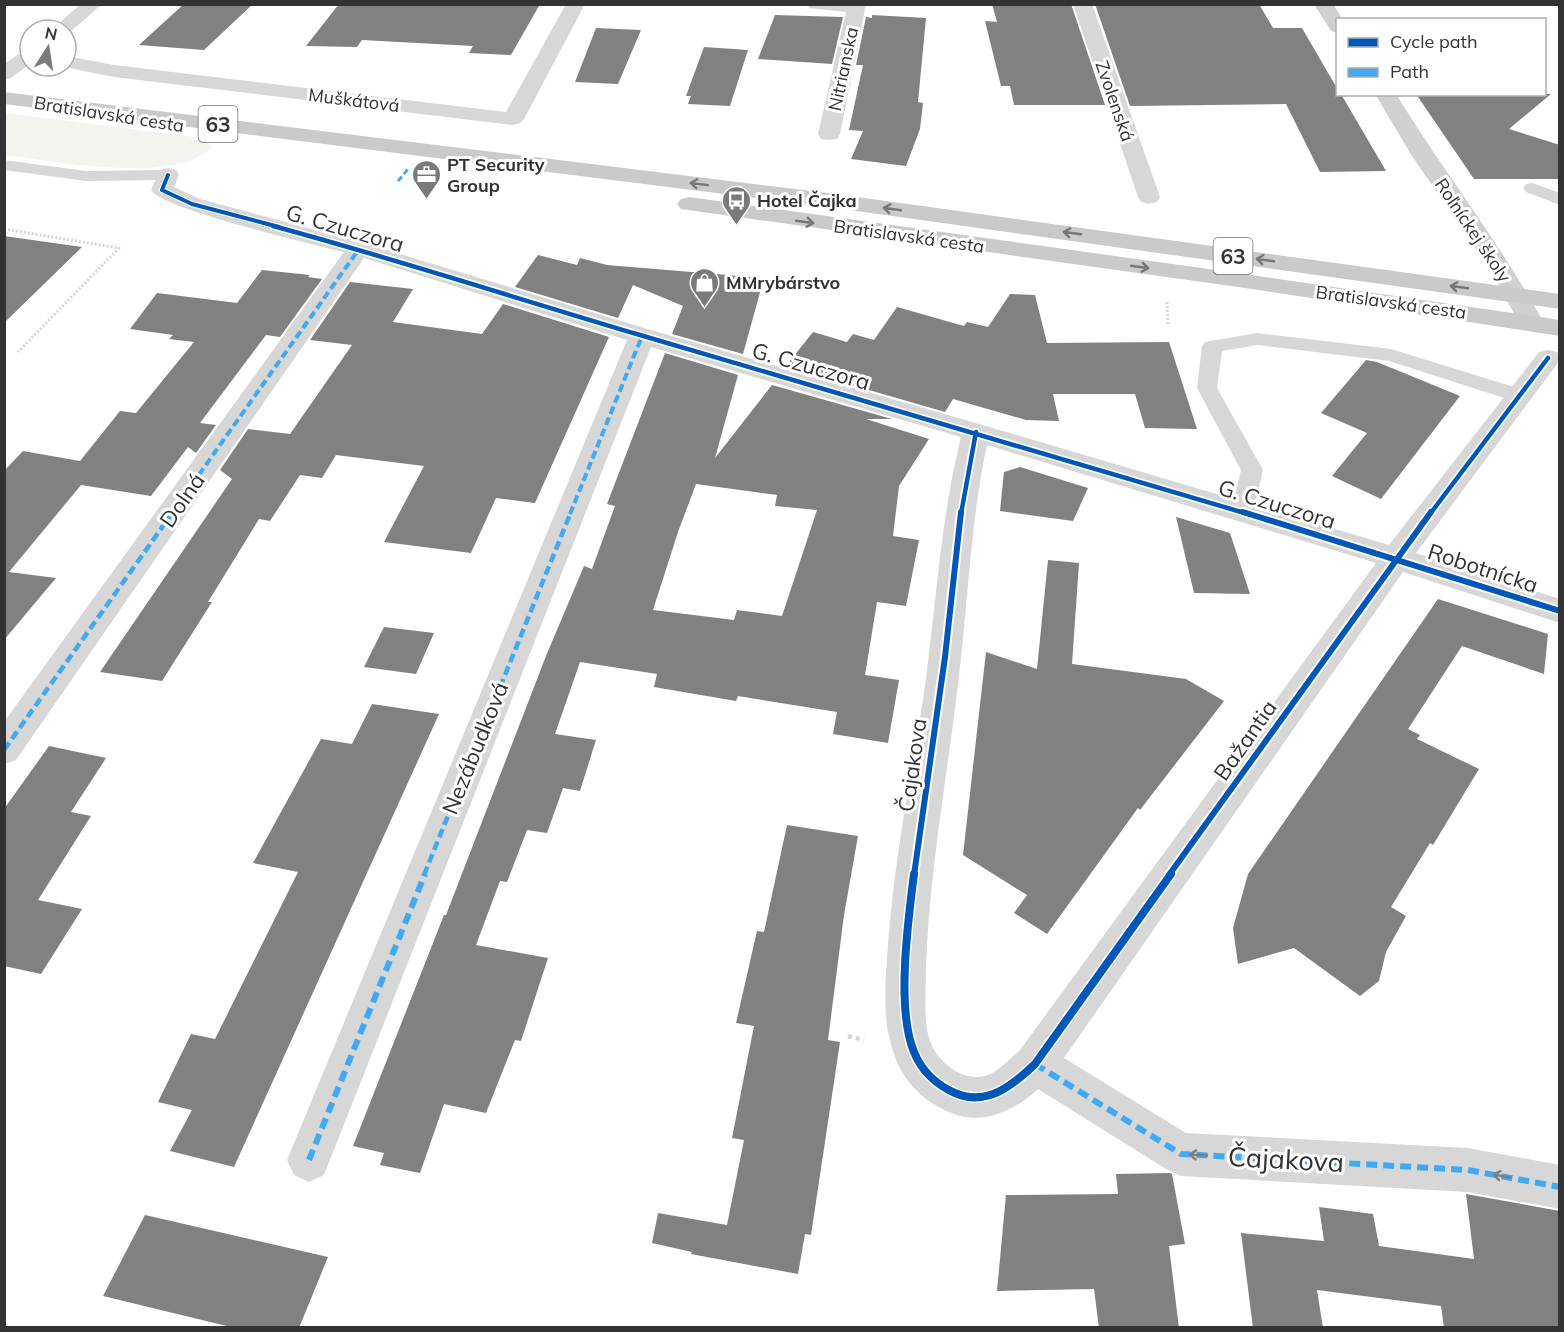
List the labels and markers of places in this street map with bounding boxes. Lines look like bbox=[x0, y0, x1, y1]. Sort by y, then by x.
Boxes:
place label: PT Security Group bbox=[447, 153, 545, 197]
office icon: PT Security Group bbox=[410, 158, 442, 200]
bus stop icon: Hotel Čajka bbox=[720, 184, 752, 226]
place label: Hotel Čajka bbox=[757, 189, 857, 212]
shop icon: MMrybárstvo bbox=[689, 266, 721, 308]
place label: MMrybárstvo bbox=[726, 271, 840, 294]

